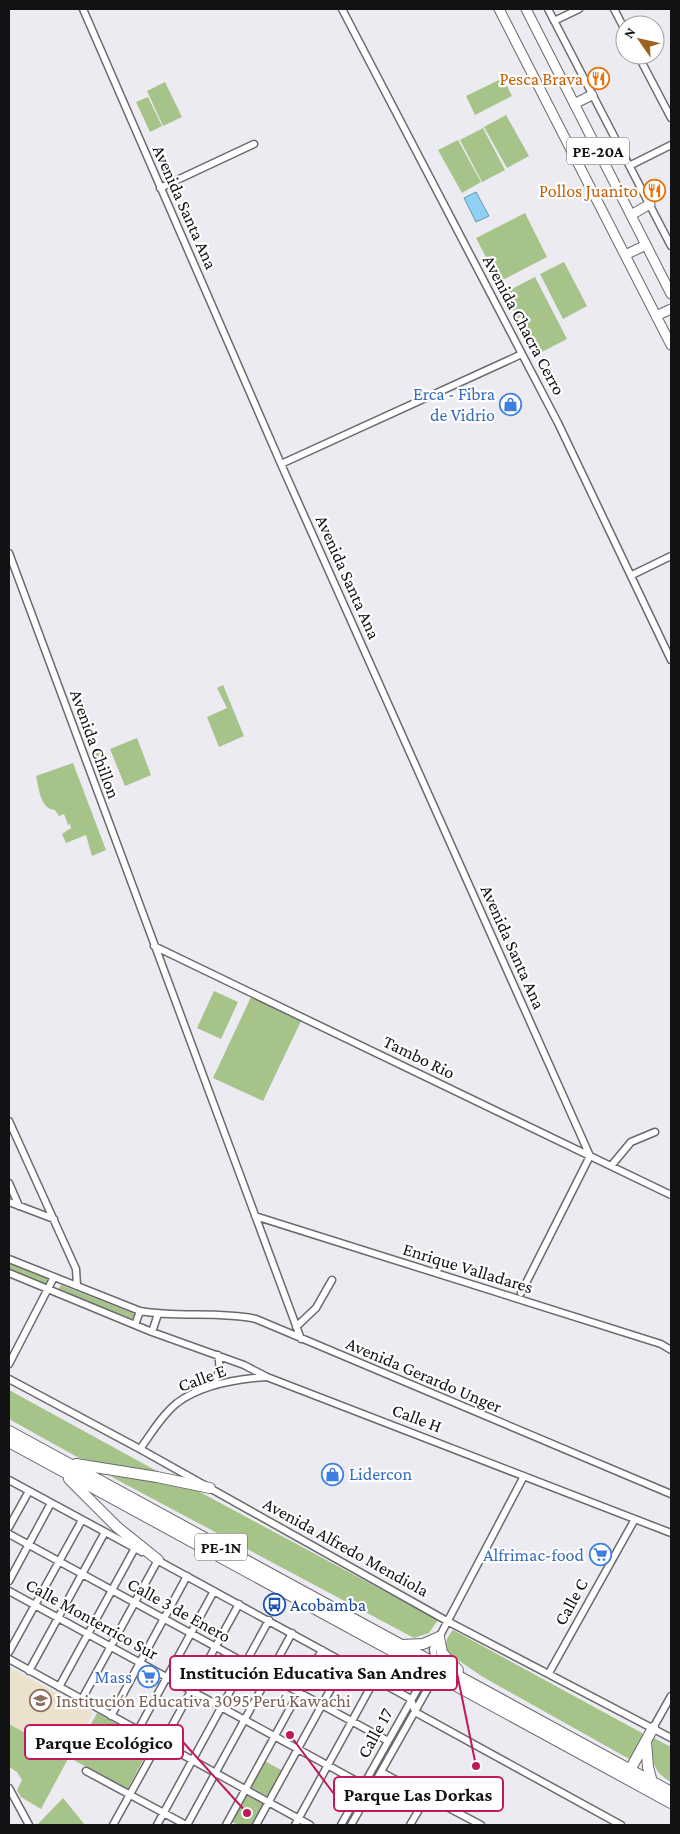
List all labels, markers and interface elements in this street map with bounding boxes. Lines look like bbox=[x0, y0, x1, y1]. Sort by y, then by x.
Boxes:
north arrow bbox=[615, 15, 665, 65]
text: N bbox=[620, 24, 639, 41]
restaurant icon: Pesca Brava bbox=[587, 67, 611, 91]
place label: Pesca Brava bbox=[500, 69, 583, 89]
road number: PE-20A bbox=[567, 138, 629, 164]
street label: Avenida Santa Ana bbox=[149, 142, 221, 272]
restaurant icon: Pollos Juanito bbox=[642, 179, 666, 203]
place label: Pollos Juanito bbox=[539, 181, 638, 201]
street label: Avenida Chacra Cerro bbox=[479, 252, 569, 398]
place label: Erca - Fibra de Vidrio bbox=[413, 384, 495, 425]
shop icon: Erca - Fibra de Vidrio bbox=[499, 392, 523, 416]
street label: Avenida Santa Ana bbox=[312, 512, 384, 642]
street label: Avenida Chillon bbox=[66, 687, 124, 802]
street label: Avenida Santa Ana bbox=[477, 882, 549, 1012]
street label: Tambo Rio bbox=[380, 1031, 458, 1083]
street label: Enrique Valladares bbox=[401, 1239, 535, 1297]
street label: Avenida Gerardo Unger bbox=[343, 1333, 505, 1417]
street label: Calle E bbox=[175, 1360, 229, 1396]
street label: Calle H bbox=[389, 1399, 445, 1437]
shop icon: Lidercon bbox=[321, 1462, 345, 1486]
place label: Lidercon bbox=[349, 1464, 412, 1484]
street label: Avenida Alfredo Mendiola bbox=[260, 1493, 432, 1601]
road number: PE-1N bbox=[195, 1534, 247, 1560]
supermarket icon: Alfrimac-food bbox=[588, 1543, 612, 1567]
place label: Alfrimac-food bbox=[483, 1545, 585, 1565]
street label: Calle 3 de Enero bbox=[124, 1573, 234, 1647]
street label: Calle Monterrico Sur bbox=[22, 1574, 162, 1664]
street label: Calle C bbox=[550, 1575, 592, 1629]
bus stop icon: Acobamba bbox=[262, 1593, 286, 1617]
place label: Acobamba bbox=[290, 1595, 366, 1615]
callout: Institución Educativa San Andres bbox=[170, 1656, 457, 1690]
text: Institución Educativa San Andres bbox=[179, 1662, 447, 1683]
supermarket icon: Mass bbox=[136, 1665, 160, 1689]
place label: Mass bbox=[95, 1667, 132, 1687]
school or university icon: Institución Educativa 3095 Perú Kawachi bbox=[28, 1689, 52, 1713]
place label: Institución Educativa 3095 Perú Kawachi bbox=[56, 1691, 351, 1711]
street label: Calle 17 bbox=[353, 1705, 397, 1761]
callout: Parque Ecológico bbox=[25, 1725, 183, 1759]
text: Parque Ecológico bbox=[35, 1732, 173, 1753]
callout: Parque Las Dorkas bbox=[334, 1777, 503, 1811]
text: Parque Las Dorkas bbox=[344, 1784, 493, 1805]

